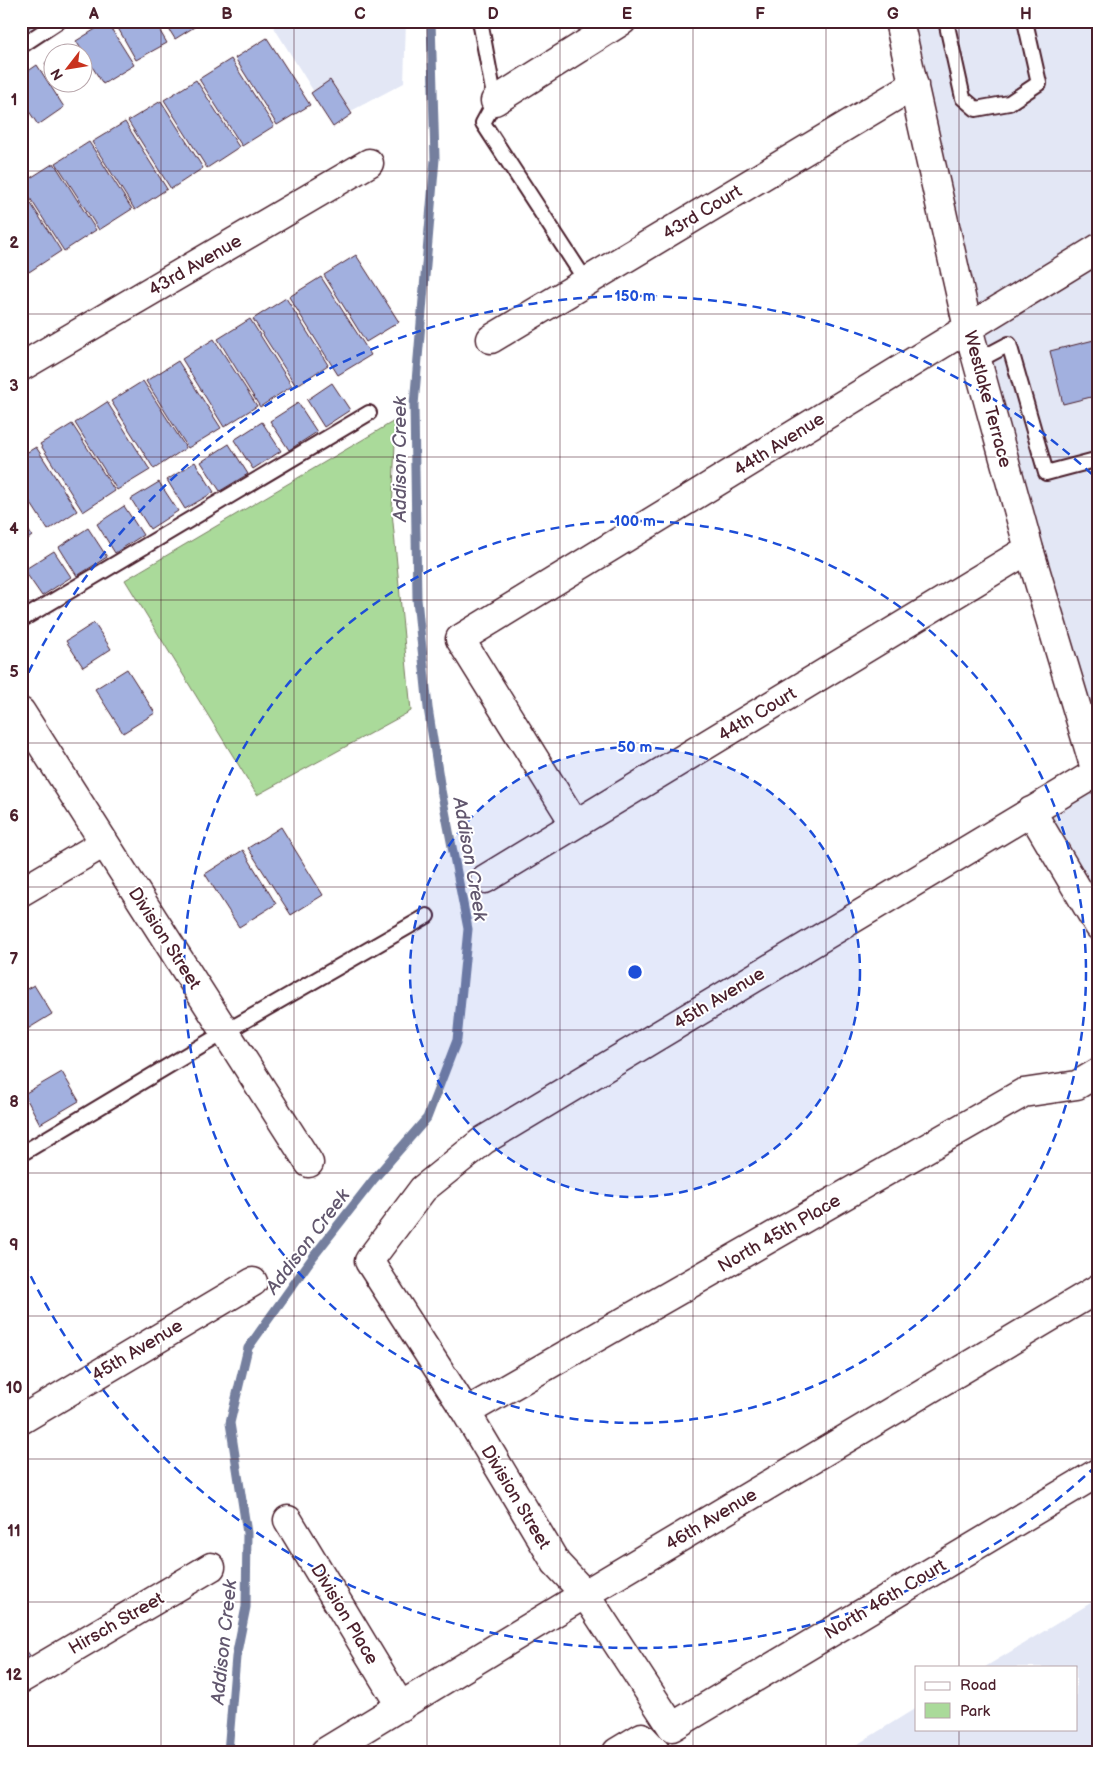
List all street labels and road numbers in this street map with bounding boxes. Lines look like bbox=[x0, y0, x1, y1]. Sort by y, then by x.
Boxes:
street label: 43rd Court bbox=[659, 180, 746, 244]
street label: 43rd Avenue bbox=[145, 230, 246, 300]
street label: Westlake Terrace bbox=[959, 328, 1016, 470]
street label: 44th Avenue bbox=[730, 408, 829, 481]
street label: 44th Court bbox=[714, 683, 801, 746]
street label: Division Street bbox=[124, 883, 206, 993]
street label: 45th Avenue bbox=[670, 963, 769, 1034]
street label: North 45th Place bbox=[714, 1190, 845, 1277]
street label: 45th Avenue bbox=[88, 1315, 187, 1386]
street label: Division Street bbox=[476, 1442, 555, 1553]
street label: 46th Avenue bbox=[662, 1484, 761, 1555]
street label: North 46th Court bbox=[821, 1555, 950, 1644]
street label: Division Place bbox=[306, 1560, 383, 1669]
street label: Hirsch Street bbox=[65, 1588, 168, 1659]

